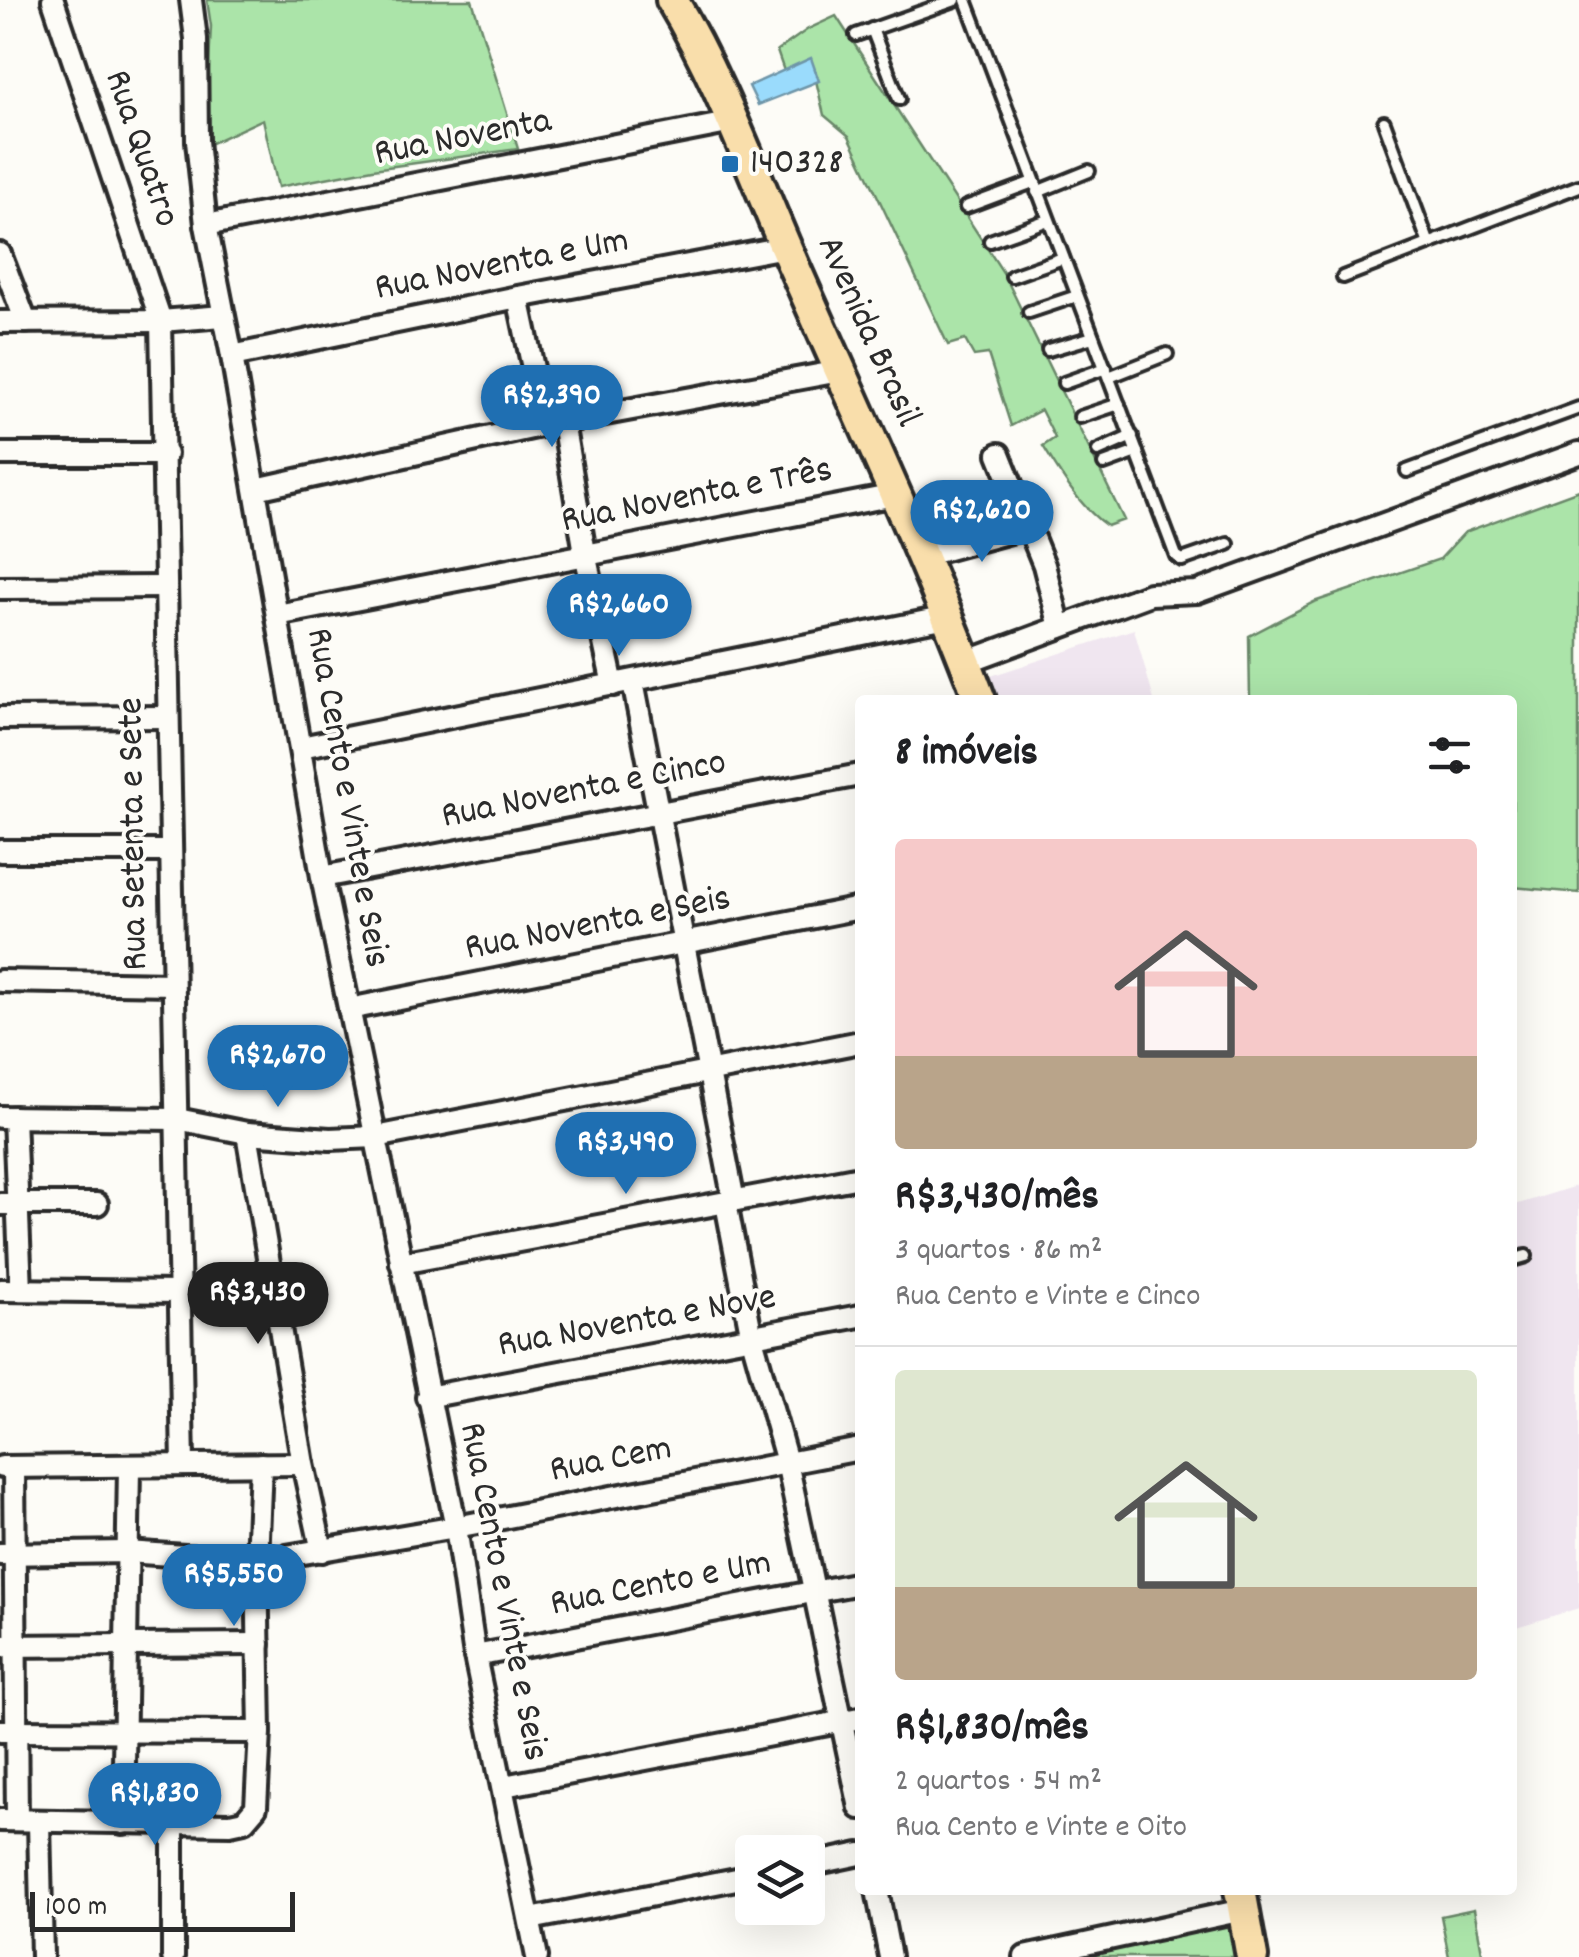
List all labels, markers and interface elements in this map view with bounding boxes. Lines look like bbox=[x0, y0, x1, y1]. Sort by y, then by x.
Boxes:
street label: Rua Quatro bbox=[87, 63, 193, 235]
street label: Rua Noventa bbox=[370, 95, 557, 183]
place label: 140328 bbox=[750, 137, 844, 192]
marker: 140328 bbox=[719, 153, 741, 175]
street label: Rua Noventa e Um bbox=[370, 214, 634, 318]
street label: Avenida Brasil bbox=[800, 228, 934, 436]
pin: R$2,390 bbox=[460, 365, 644, 450]
text: R$2,390 bbox=[503, 374, 601, 420]
street label: Rua Noventa e Três bbox=[557, 444, 837, 550]
pin: R$2,620 bbox=[890, 480, 1074, 565]
text: R$2,620 bbox=[933, 489, 1031, 535]
pin: R$2,660 bbox=[527, 574, 711, 659]
text: R$2,660 bbox=[569, 583, 669, 629]
street label: Rua Cento e Vinte e Seis bbox=[289, 624, 403, 972]
street label: Rua Setenta e Sete bbox=[105, 697, 165, 971]
text: 8 imóveis bbox=[895, 725, 1038, 785]
icon: filters bbox=[1422, 728, 1477, 783]
street label: Rua Noventa e Cinco bbox=[437, 736, 731, 846]
street label: Rua Noventa e Seis bbox=[460, 872, 736, 978]
icon: home bbox=[1096, 904, 1276, 1084]
pin: R$2,670 bbox=[186, 1025, 370, 1110]
text: R$2,670 bbox=[229, 1034, 327, 1080]
pin: R$3,490 bbox=[534, 1112, 718, 1197]
text: R$3,490 bbox=[577, 1121, 675, 1167]
text: R$3,430/mês bbox=[895, 1169, 1099, 1229]
text: 3 quartos · 86 m² bbox=[895, 1229, 1102, 1275]
pin: R$3,430 bbox=[166, 1262, 350, 1347]
text: R$3,430 bbox=[209, 1271, 307, 1317]
street label: Rua Noventa e Nove bbox=[494, 1271, 780, 1375]
text: Rua Cento e Vinte e Cinco bbox=[895, 1275, 1200, 1321]
street label: Rua Cento e Vinte e Seis bbox=[442, 1418, 562, 1766]
street label: Rua Cem bbox=[545, 1422, 677, 1500]
icon: home bbox=[1096, 1435, 1276, 1615]
street label: Rua Cento e Um bbox=[546, 1537, 776, 1633]
pin: R$5,550 bbox=[142, 1544, 326, 1629]
text: R$5,550 bbox=[184, 1553, 284, 1599]
text: R$1,830/mês bbox=[895, 1700, 1089, 1760]
text: 2 quartos · 54 m² bbox=[895, 1760, 1102, 1806]
pin: R$1,830 bbox=[63, 1763, 247, 1848]
text: R$1,830 bbox=[110, 1772, 200, 1818]
text: Rua Cento e Vinte e Oito bbox=[895, 1806, 1187, 1852]
map controls bbox=[735, 1835, 825, 1925]
button: layers bbox=[735, 1835, 825, 1925]
scale bar bbox=[30, 1887, 295, 1932]
text: 100 m bbox=[45, 1889, 107, 1929]

